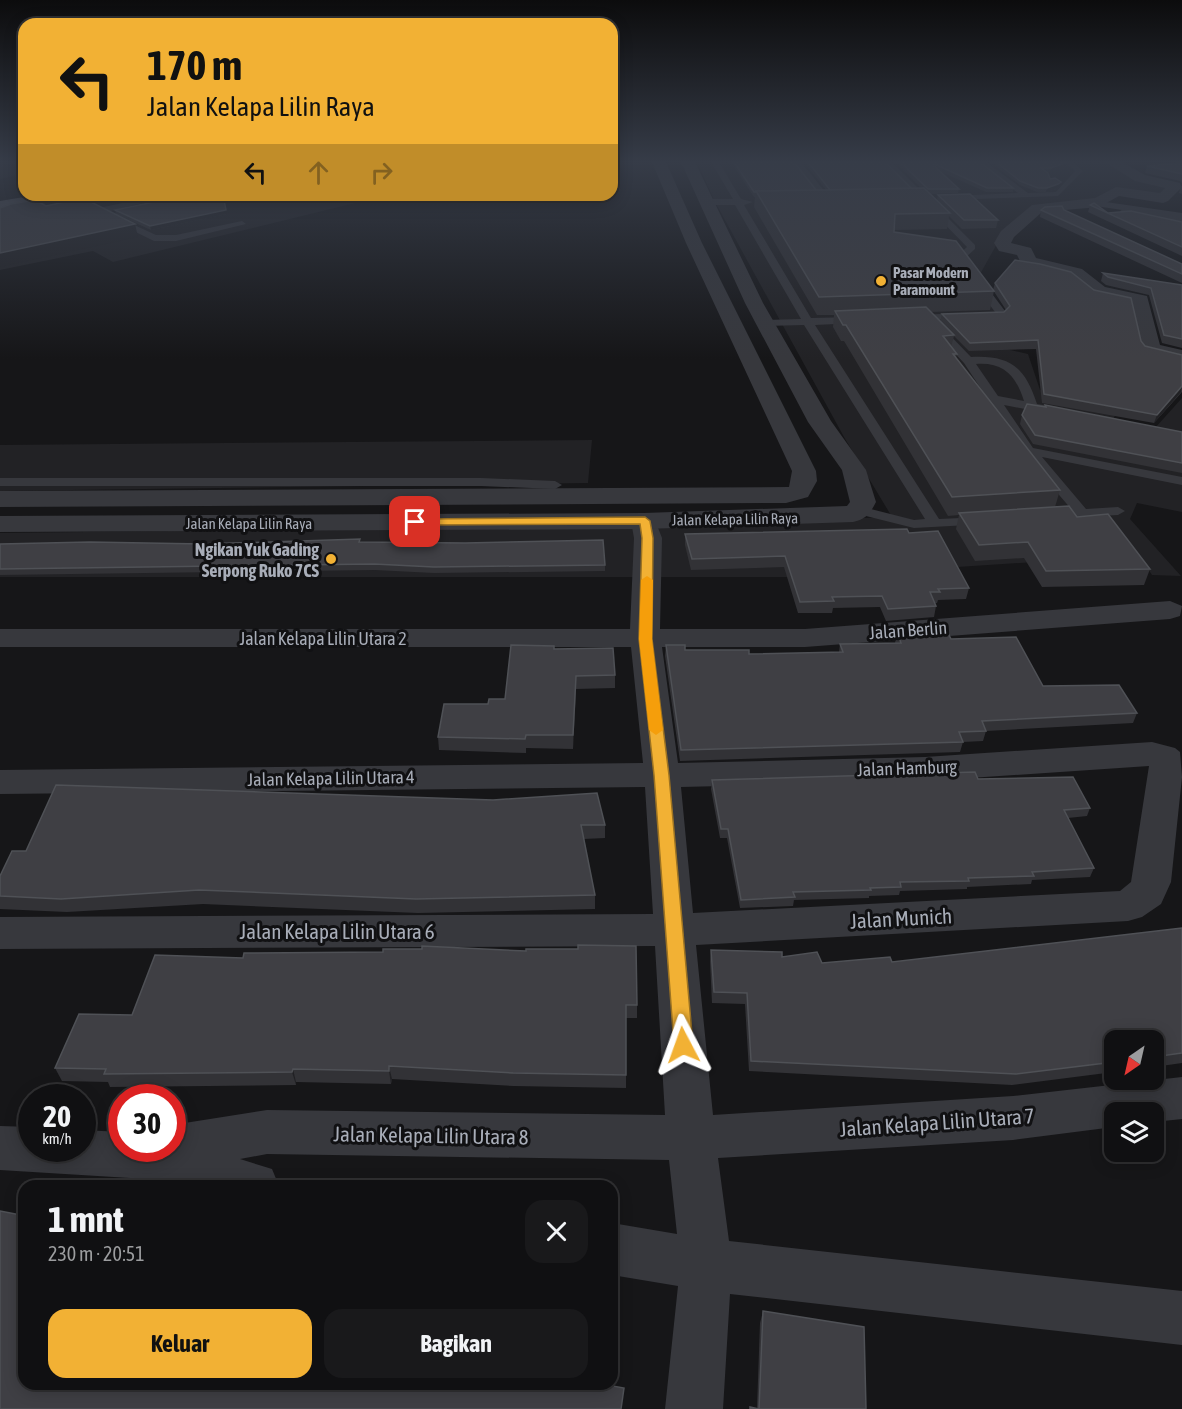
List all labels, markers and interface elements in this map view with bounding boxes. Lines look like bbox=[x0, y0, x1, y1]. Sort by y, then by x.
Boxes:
text: 170 m bbox=[147, 41, 242, 89]
icon: left bbox=[48, 42, 126, 120]
text: Jalan Kelapa Lilin Raya bbox=[147, 91, 375, 122]
icon: left bbox=[239, 156, 272, 189]
icon: ahead bbox=[302, 156, 335, 189]
icon: right bbox=[365, 156, 398, 189]
place label: Pasar Modern Paramount bbox=[893, 264, 969, 298]
marker: Pasar Modern Paramount bbox=[874, 274, 888, 288]
pin bbox=[389, 496, 440, 547]
icon: arrive bbox=[398, 505, 431, 538]
street label: Jalan Kelapa Lilin Raya bbox=[672, 509, 798, 529]
street label: Jalan Kelapa Lilin Raya bbox=[186, 515, 312, 532]
place label: Ngikan Yuk Gading Serpong Ruko 7CS bbox=[195, 539, 319, 581]
marker: Ngikan Yuk Gading Serpong Ruko 7CS bbox=[324, 552, 338, 566]
street label: Jalan Berlin bbox=[868, 617, 948, 643]
street label: Jalan Kelapa Lilin Utara 2 bbox=[239, 628, 407, 649]
street label: Jalan Hamburg bbox=[857, 756, 958, 780]
street label: Jalan Kelapa Lilin Utara 4 bbox=[247, 766, 415, 790]
street label: Jalan Munich bbox=[849, 903, 953, 933]
street label: Jalan Kelapa Lilin Utara 6 bbox=[239, 919, 435, 943]
position arrow bbox=[651, 1013, 715, 1077]
north arrow bbox=[1104, 1030, 1164, 1090]
map controls bbox=[1104, 1030, 1164, 1162]
speed limit sign: 30 bbox=[108, 1084, 186, 1162]
text: 20 bbox=[43, 1099, 71, 1133]
button: layers bbox=[1104, 1102, 1164, 1162]
street label: Jalan Kelapa Lilin Utara 7 bbox=[839, 1103, 1035, 1141]
street label: Jalan Kelapa Lilin Utara 8 bbox=[333, 1121, 529, 1149]
text: km/h bbox=[42, 1130, 72, 1147]
text: 1 mnt bbox=[48, 1198, 124, 1240]
button: close bbox=[525, 1200, 588, 1263]
text: 230 m · 20:51 bbox=[48, 1242, 145, 1265]
button: Keluar bbox=[48, 1309, 312, 1378]
button: Bagikan bbox=[324, 1309, 588, 1378]

